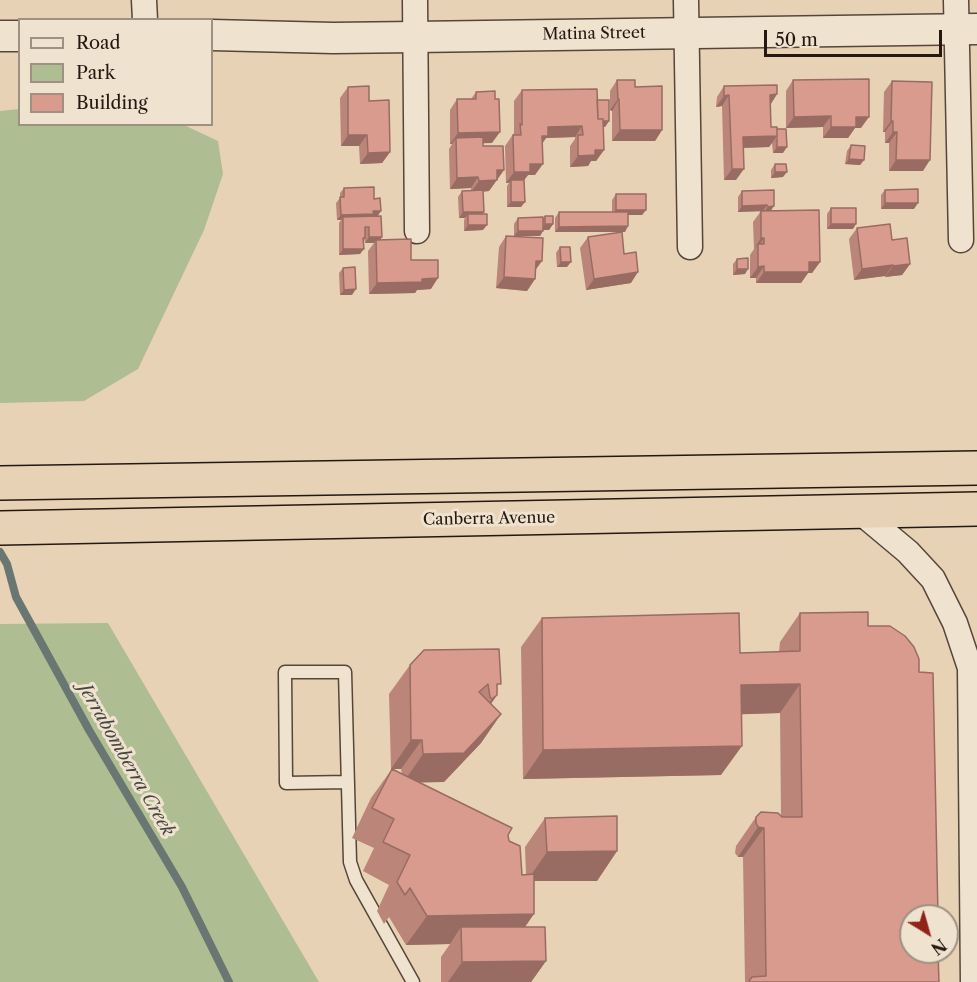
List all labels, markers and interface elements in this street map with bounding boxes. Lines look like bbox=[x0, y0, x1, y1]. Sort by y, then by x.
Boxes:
legend bbox=[18, 18, 213, 126]
scale bar bbox=[767, 18, 946, 56]
street label: Matina Street bbox=[542, 24, 646, 44]
text: 50 m bbox=[775, 29, 818, 51]
text: Road bbox=[76, 32, 121, 54]
text: Park bbox=[76, 62, 115, 84]
text: Building bbox=[76, 92, 148, 114]
street label: Canberra Avenue bbox=[423, 508, 555, 530]
water label: Jerrabomberra Creek bbox=[73, 680, 179, 840]
north arrow bbox=[899, 904, 959, 964]
text: N bbox=[927, 935, 950, 959]

